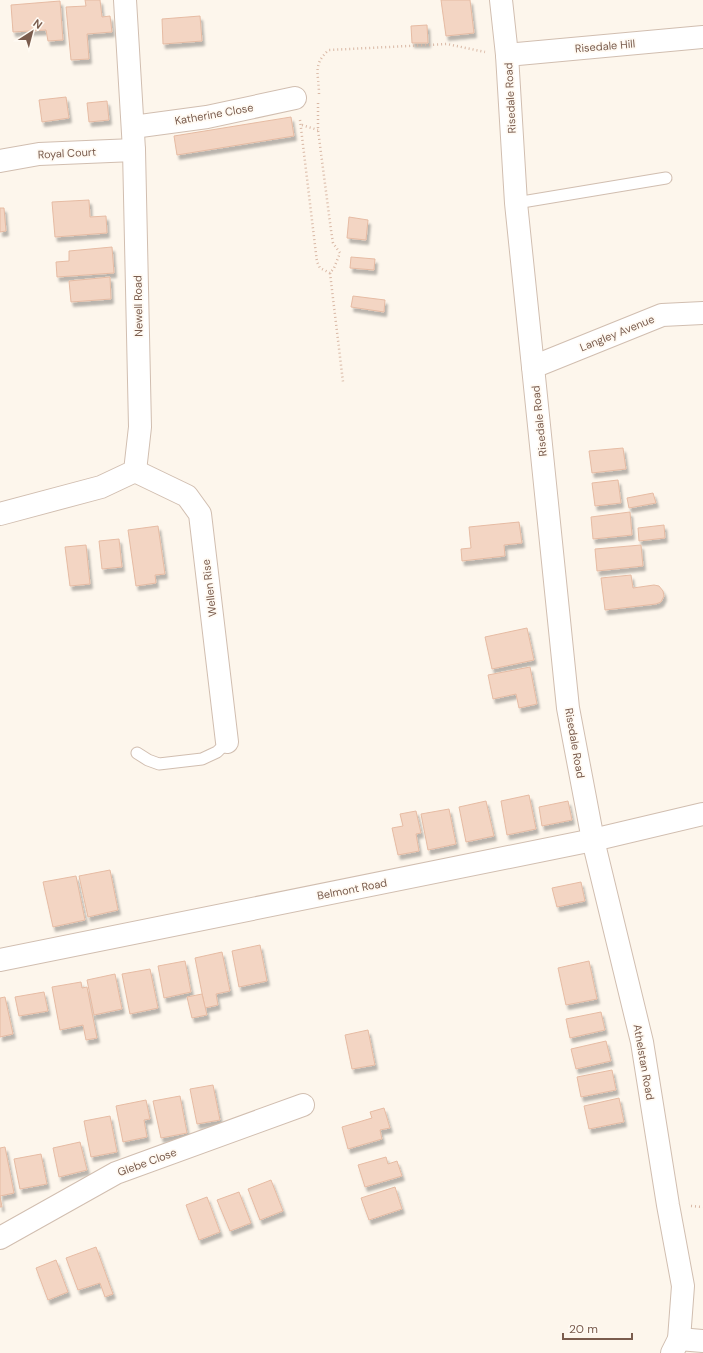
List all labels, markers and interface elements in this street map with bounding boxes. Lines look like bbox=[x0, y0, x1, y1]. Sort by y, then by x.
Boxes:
north arrow bbox=[12, 12, 52, 52]
text: N bbox=[31, 16, 45, 32]
street label: Risedale Hill bbox=[574, 36, 636, 56]
street label: Risedale Road bbox=[501, 62, 519, 134]
street label: Katherine Close bbox=[174, 100, 254, 128]
street label: Royal Court bbox=[37, 144, 97, 162]
street label: Newell Road bbox=[130, 275, 146, 337]
street label: Langley Avenue bbox=[578, 312, 656, 354]
street label: Risedale Road bbox=[528, 385, 550, 457]
street label: Wellen Rise bbox=[199, 559, 219, 617]
street label: Risedale Road bbox=[562, 707, 588, 779]
street label: Belmont Road bbox=[316, 875, 388, 903]
street label: Athelstan Road bbox=[630, 1023, 658, 1101]
street label: Glebe Close bbox=[116, 1145, 178, 1179]
scale bar bbox=[563, 1315, 632, 1341]
text: 20 m bbox=[569, 1321, 598, 1337]

